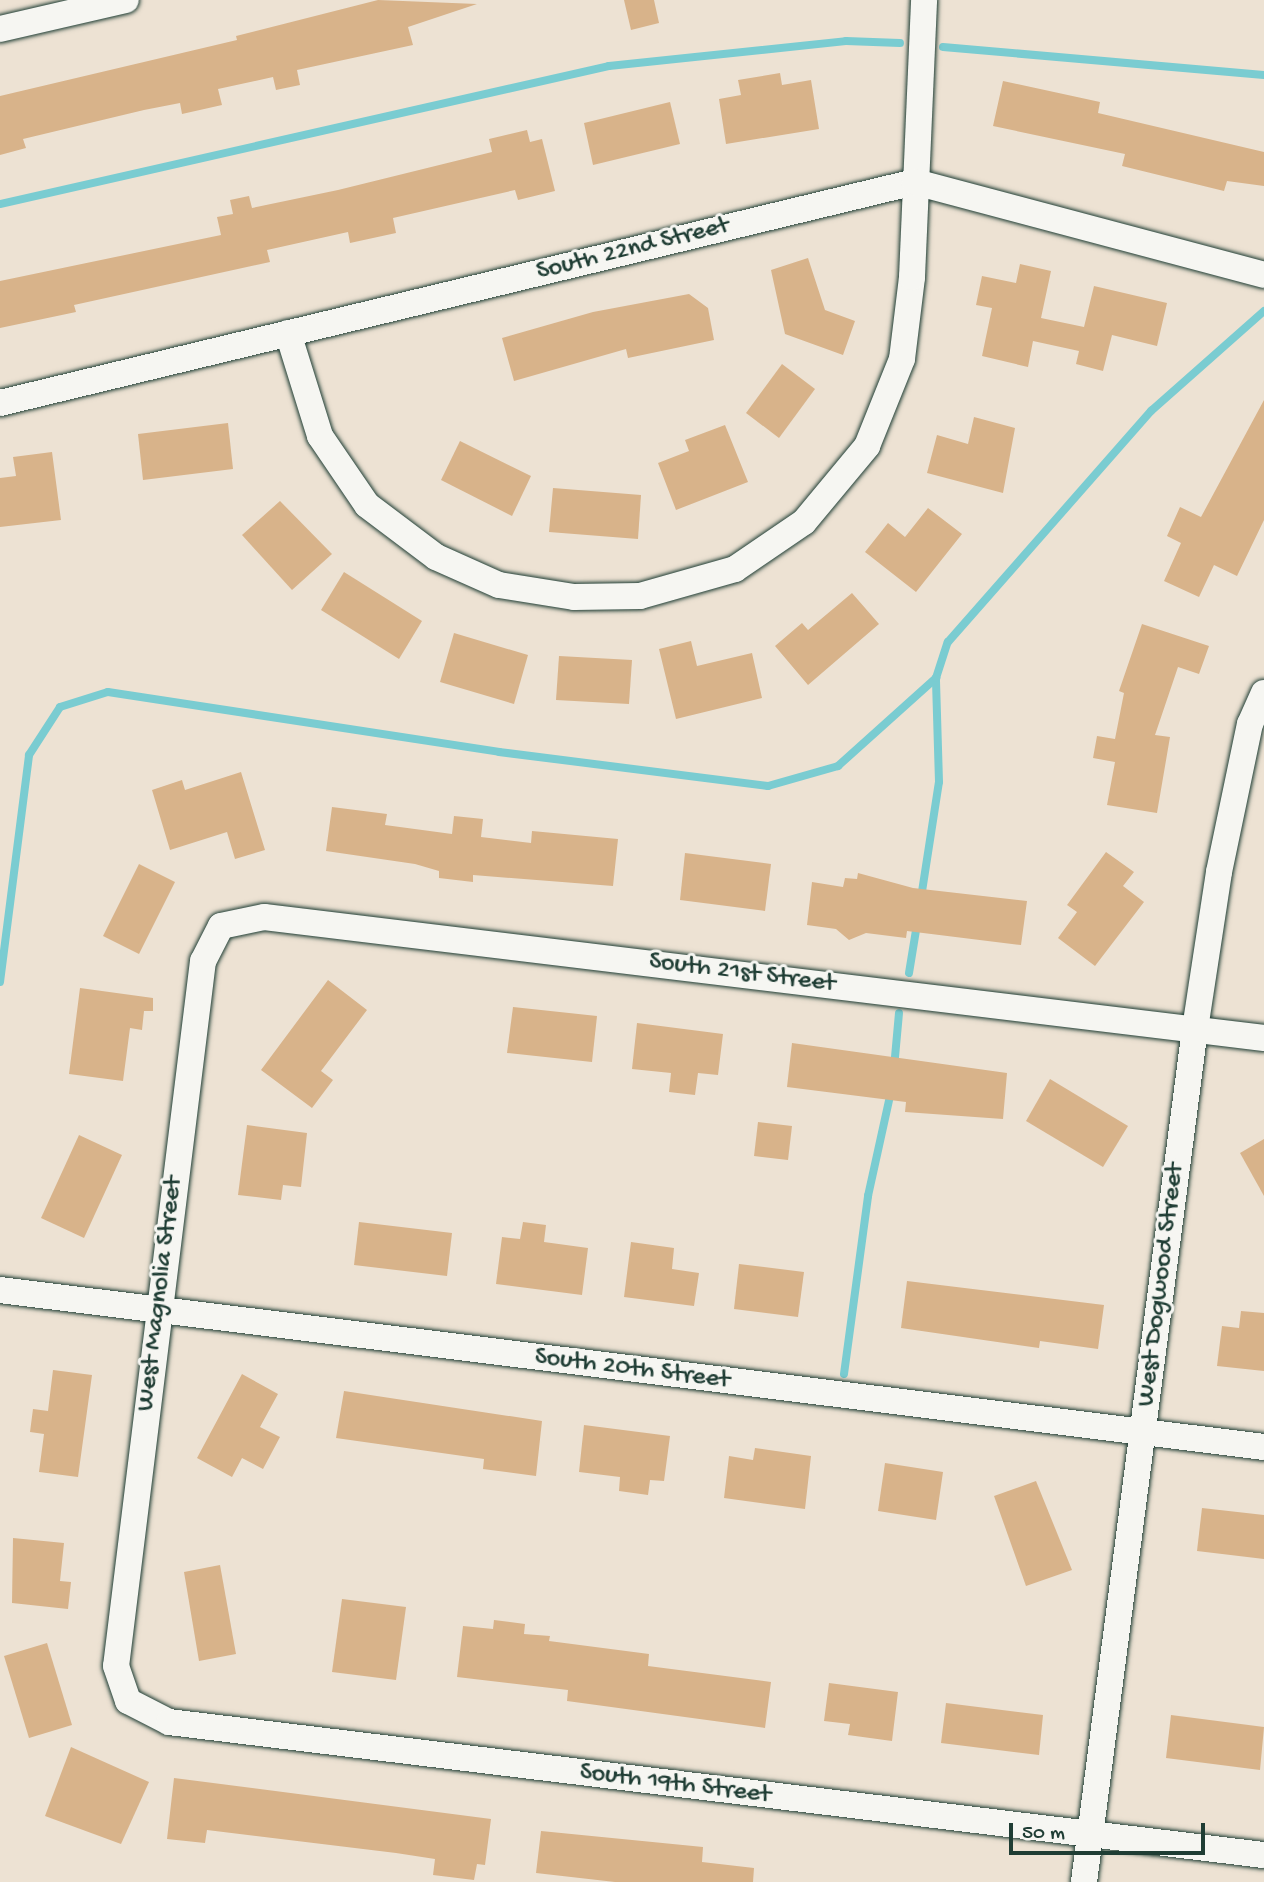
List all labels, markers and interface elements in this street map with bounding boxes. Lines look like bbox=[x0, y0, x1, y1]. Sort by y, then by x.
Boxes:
street label: South 22nd Street bbox=[534, 211, 732, 289]
street label: South 21st Street bbox=[647, 947, 837, 1001]
street label: West Dogwood Street bbox=[1132, 1162, 1192, 1408]
street label: West Magnolia Street bbox=[131, 1175, 191, 1413]
street label: South 20th Street bbox=[533, 1343, 731, 1397]
street label: South 19th Street bbox=[578, 1758, 772, 1812]
scale bar bbox=[1012, 1808, 1208, 1852]
text: 50 m bbox=[1022, 1822, 1065, 1847]

